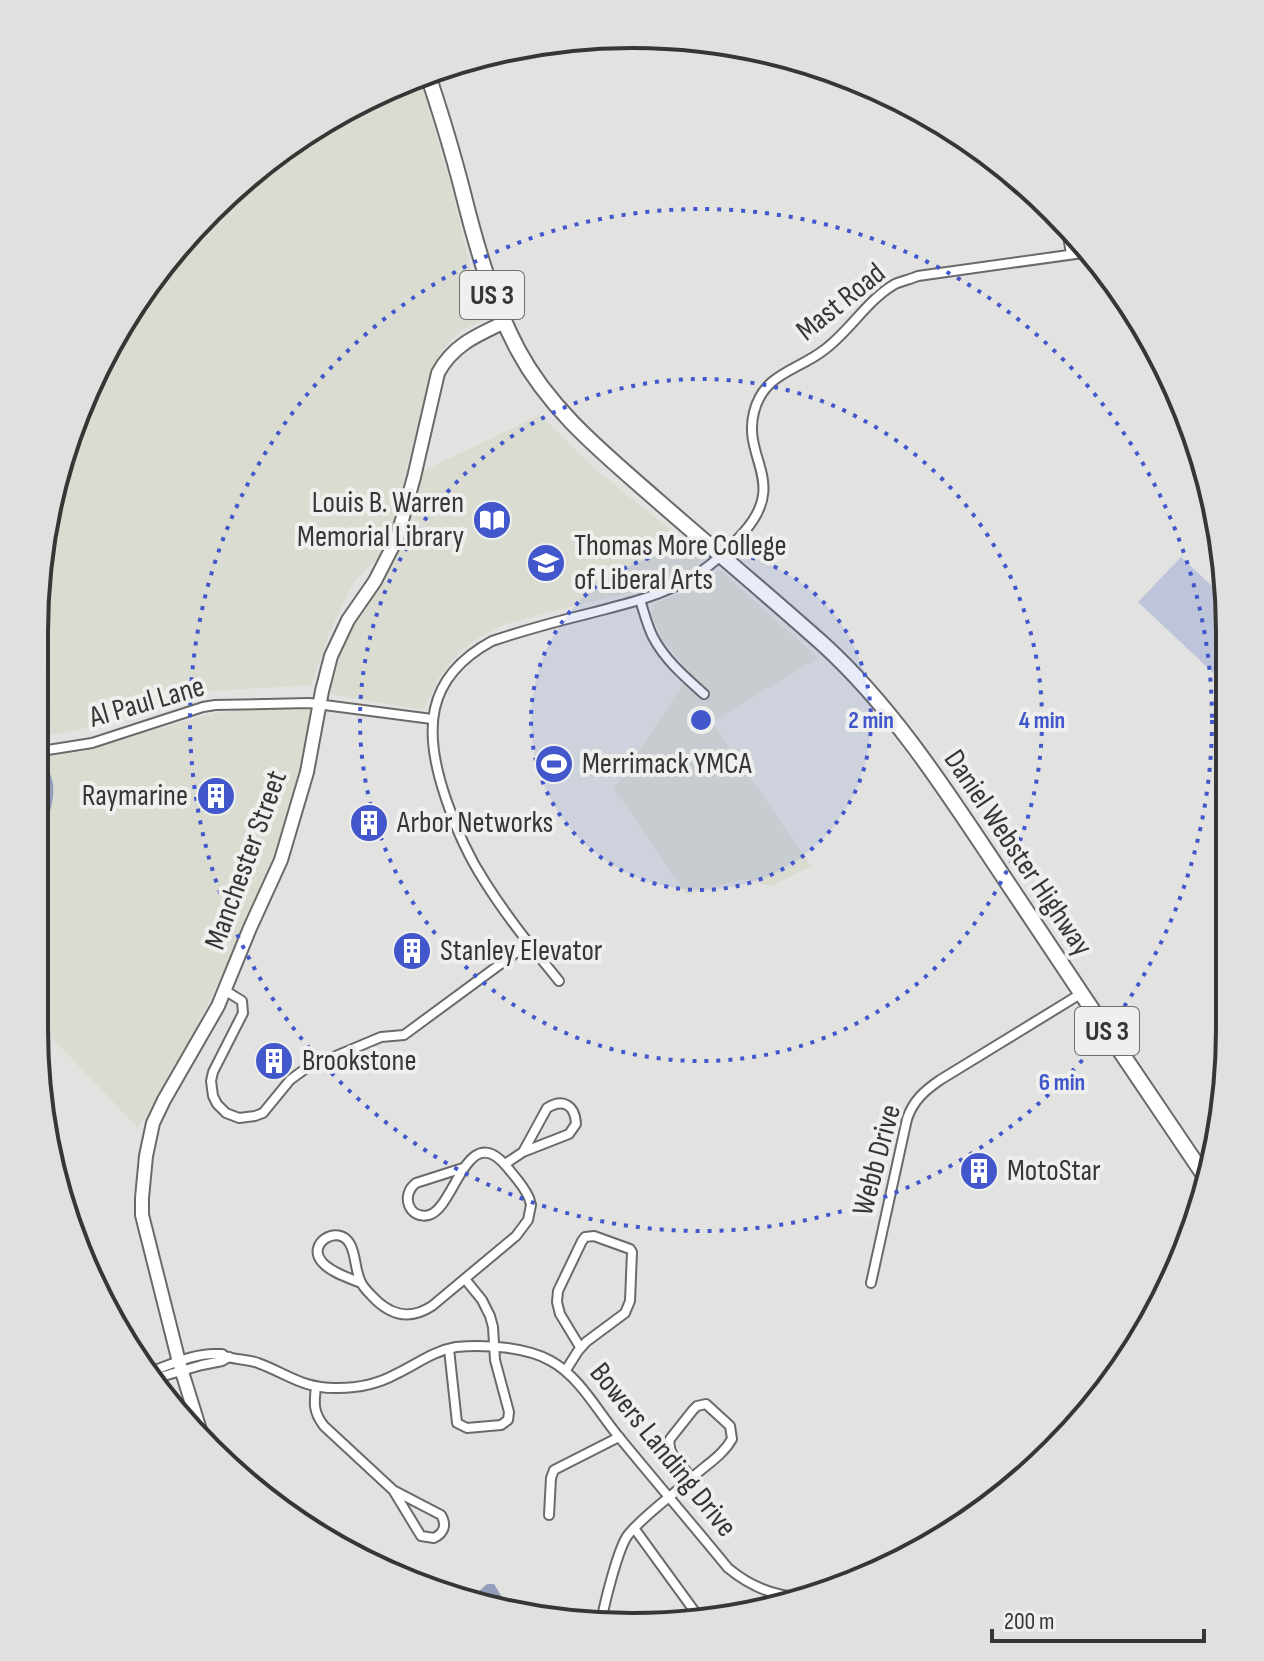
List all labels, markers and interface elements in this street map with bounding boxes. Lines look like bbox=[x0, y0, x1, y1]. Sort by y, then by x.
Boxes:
street label: Mast Road bbox=[789, 255, 893, 349]
road number: US 3 bbox=[460, 271, 524, 319]
place label: Louis B. Warren Memorial Library bbox=[297, 485, 464, 555]
library icon: Louis B. Warren Memorial Library bbox=[471, 499, 513, 541]
place label: Thomas More College of Liberal Arts bbox=[574, 528, 787, 598]
school or university icon: Thomas More College of Liberal Arts bbox=[525, 542, 567, 584]
street label: Al Paul Lane bbox=[84, 668, 209, 736]
centre of rings bbox=[687, 706, 715, 734]
text: 2 min bbox=[848, 706, 894, 735]
text: 4 min bbox=[1019, 706, 1065, 735]
sports icon: Merrimack YMCA bbox=[533, 743, 575, 785]
street label: Daniel Webster Highway bbox=[936, 743, 1100, 963]
place label: Merrimack YMCA bbox=[582, 746, 752, 782]
street label: Manchester Street bbox=[197, 766, 295, 954]
building icon: Raymarine bbox=[195, 775, 237, 817]
place label: Raymarine bbox=[82, 778, 188, 814]
building icon: Arbor Networks bbox=[348, 802, 390, 844]
place label: Arbor Networks bbox=[396, 805, 553, 841]
building icon: Stanley Elevator bbox=[391, 930, 433, 972]
place label: Stanley Elevator bbox=[440, 933, 603, 969]
road number: US 3 bbox=[1075, 1007, 1139, 1055]
building icon: Brookstone bbox=[253, 1040, 295, 1082]
place label: Brookstone bbox=[302, 1043, 416, 1079]
text: 6 min bbox=[1039, 1068, 1085, 1097]
street label: Webb Drive bbox=[845, 1101, 909, 1219]
building icon: MotoStar bbox=[958, 1150, 1000, 1192]
place label: MotoStar bbox=[1007, 1153, 1101, 1189]
street label: Bowers Landing Drive bbox=[582, 1356, 744, 1544]
scale bar bbox=[992, 1593, 1204, 1643]
text: 200 m bbox=[1004, 1607, 1055, 1636]

